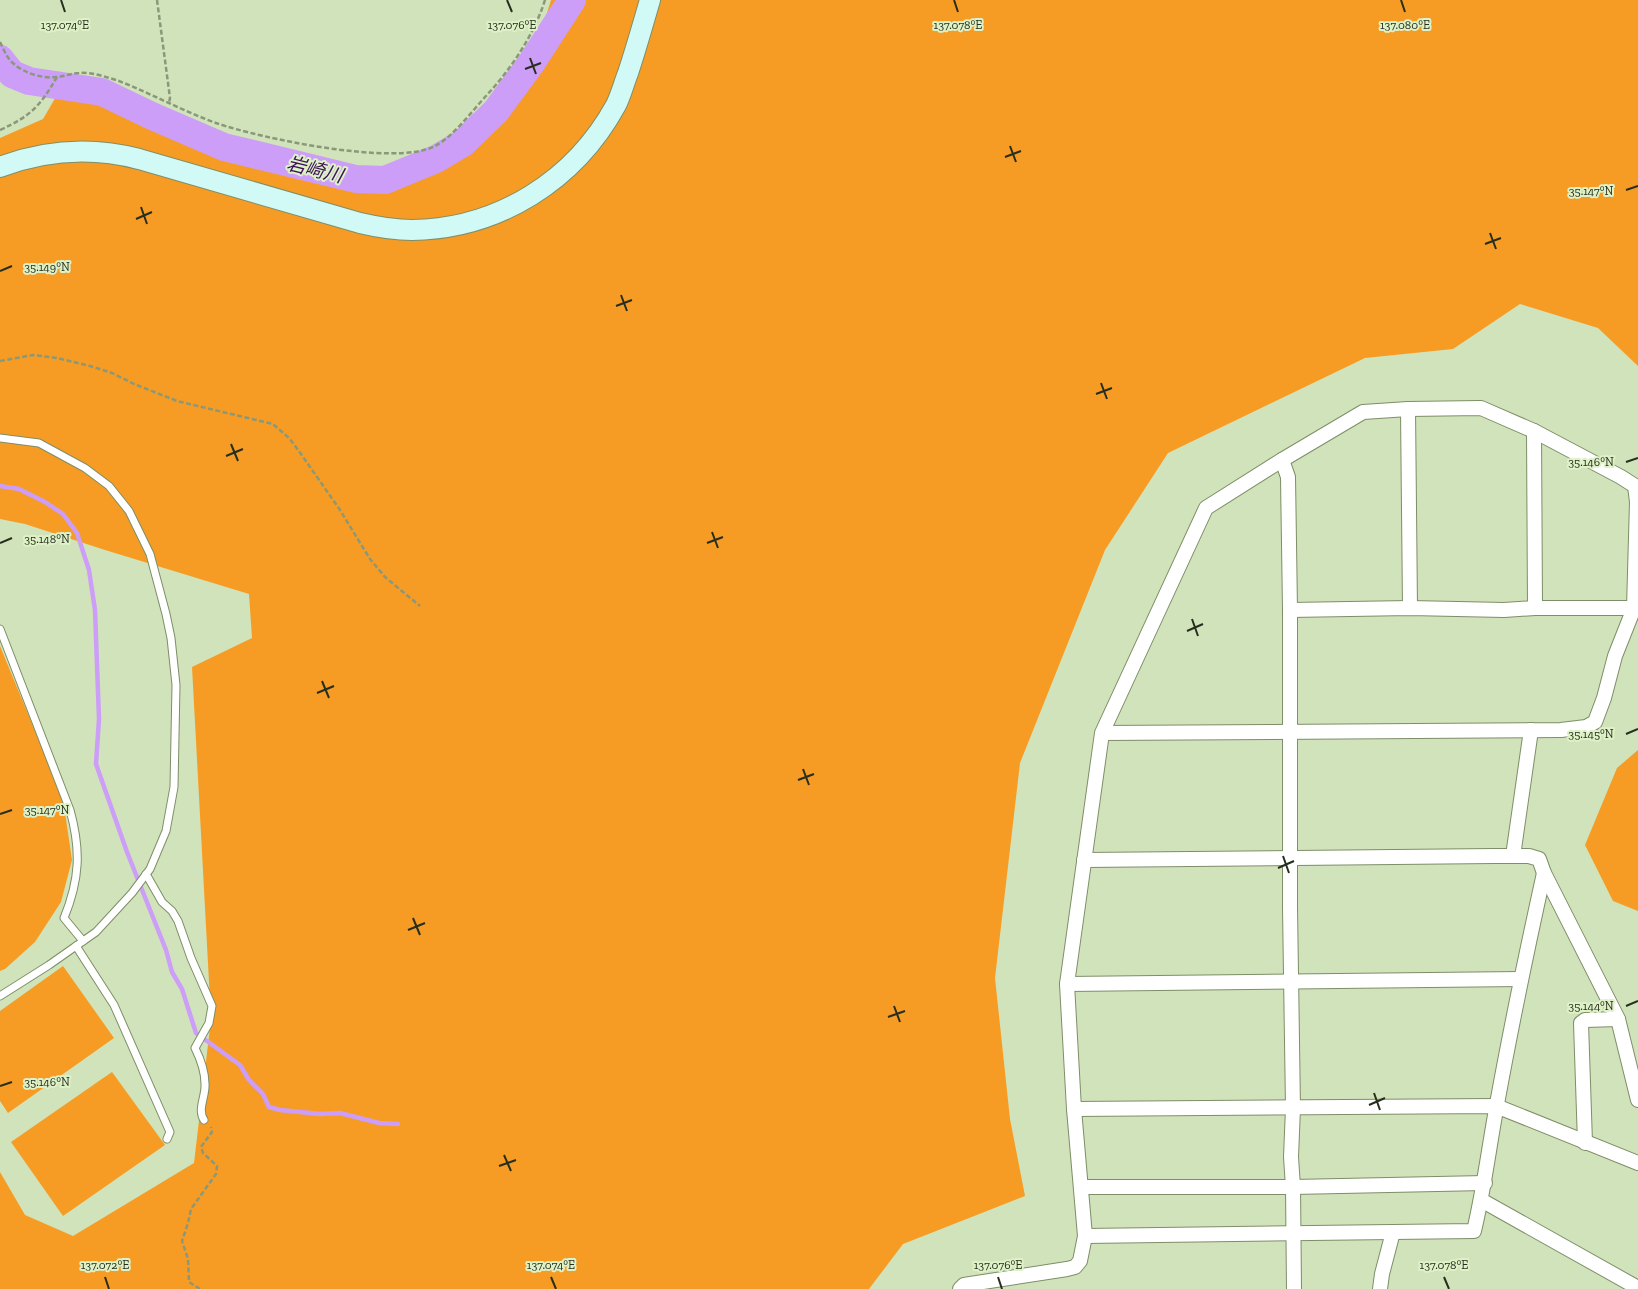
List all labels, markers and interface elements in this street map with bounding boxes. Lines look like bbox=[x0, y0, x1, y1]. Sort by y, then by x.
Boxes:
text: 137.074°E bbox=[41, 18, 89, 32]
text: 137.076°E bbox=[488, 18, 536, 32]
text: 137.078°E bbox=[934, 18, 982, 32]
text: 137.080°E bbox=[1380, 18, 1430, 32]
water label: 岩崎川 bbox=[284, 151, 347, 188]
text: 35.147°N bbox=[1569, 184, 1613, 198]
text: 35.149°N bbox=[24, 260, 70, 274]
text: 35.146°N bbox=[1568, 455, 1614, 469]
text: 35.148°N bbox=[24, 532, 70, 546]
text: 35.145°N bbox=[1568, 727, 1614, 741]
text: 35.147°N bbox=[25, 803, 69, 817]
text: 35.144°N bbox=[1568, 999, 1614, 1013]
text: 35.146°N bbox=[24, 1075, 70, 1089]
text: 137.072°E bbox=[81, 1258, 129, 1272]
text: 137.074°E bbox=[527, 1258, 575, 1272]
text: 137.076°E bbox=[974, 1258, 1022, 1272]
text: 137.078°E bbox=[1420, 1258, 1468, 1272]

